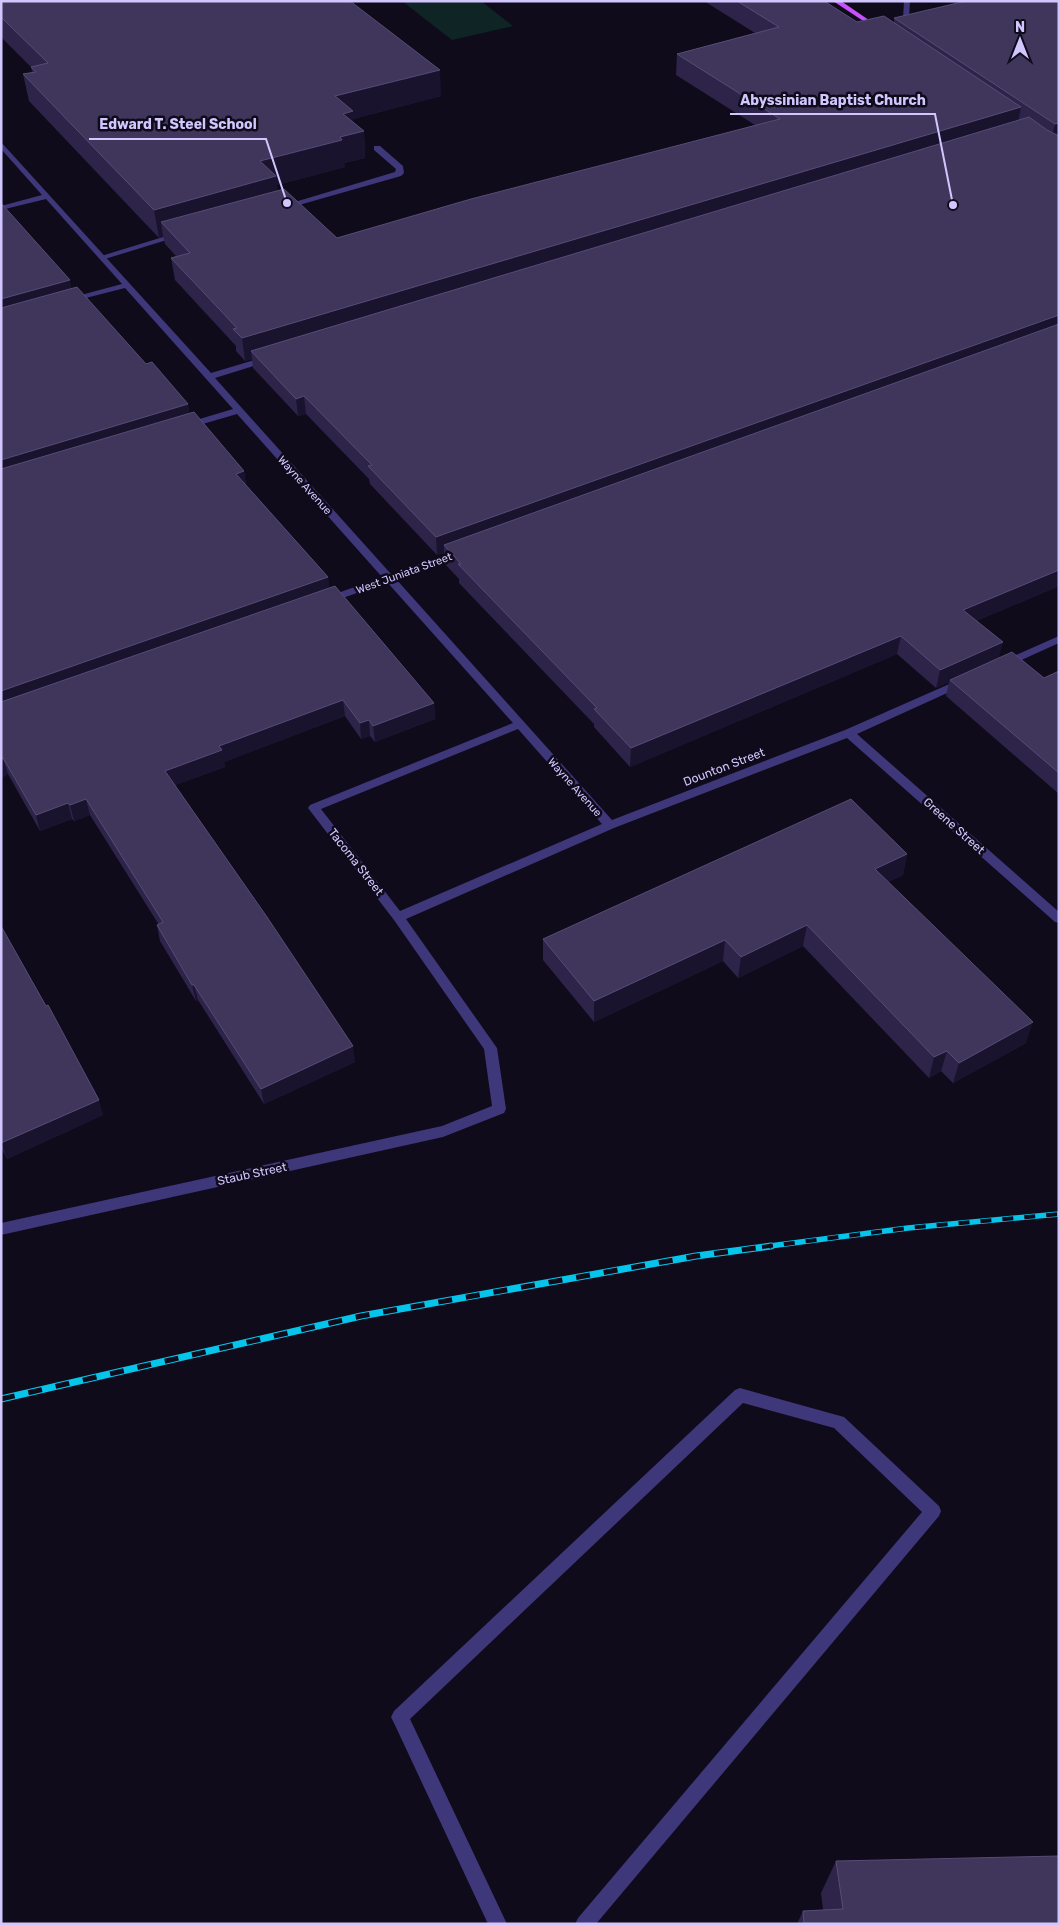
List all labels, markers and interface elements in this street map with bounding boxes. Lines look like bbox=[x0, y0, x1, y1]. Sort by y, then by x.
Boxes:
north arrow bbox=[995, 15, 1045, 65]
text: N bbox=[1015, 19, 1025, 36]
callout: Abyssinian Baptist Church bbox=[730, 85, 935, 114]
text: Abyssinian Baptist Church bbox=[740, 92, 926, 109]
callout: Edward T. Steel School bbox=[89, 110, 266, 139]
text: Edward T. Steel School bbox=[99, 116, 257, 133]
street label: Wayne Avenue bbox=[275, 453, 334, 517]
street label: West Juniata Street bbox=[354, 550, 455, 597]
street label: Dounton Street bbox=[681, 745, 767, 789]
street label: Wayne Avenue bbox=[545, 755, 604, 819]
street label: Greene Street bbox=[920, 795, 988, 857]
street label: Tacoma Street bbox=[326, 826, 387, 898]
street label: Staub Street bbox=[216, 1160, 288, 1188]

